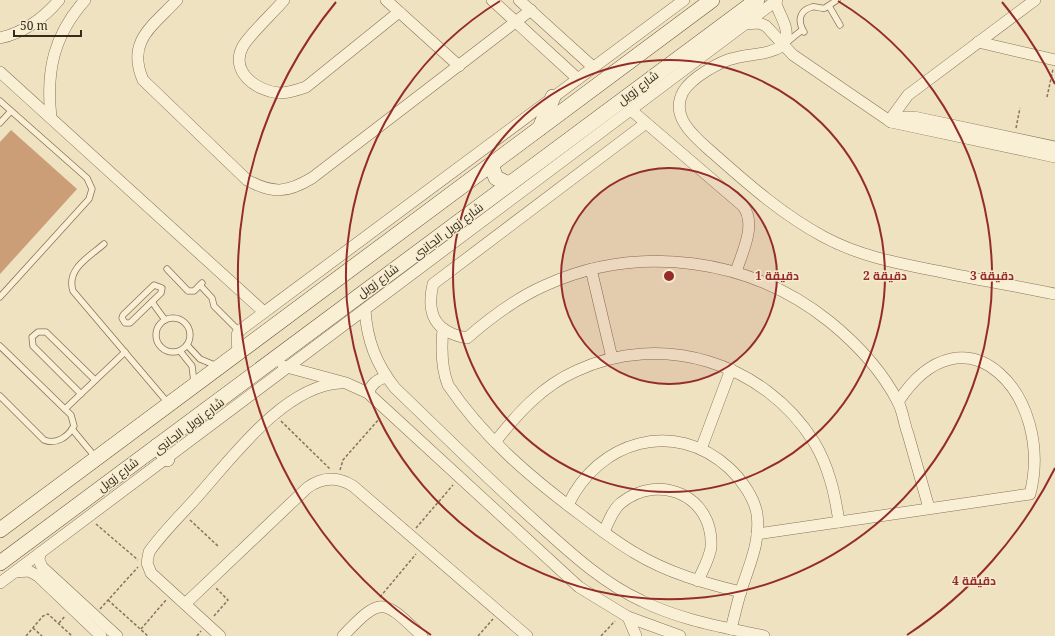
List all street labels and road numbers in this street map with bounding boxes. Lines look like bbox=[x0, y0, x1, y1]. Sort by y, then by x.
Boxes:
street label: شارع زويل bbox=[614, 66, 662, 109]
street label: شارع زويل الجانبى bbox=[409, 198, 487, 263]
street label: شارع زويل bbox=[353, 260, 402, 301]
street label: شارع زويل الجانبى bbox=[150, 393, 228, 458]
street label: شارع زويل bbox=[94, 453, 142, 496]

